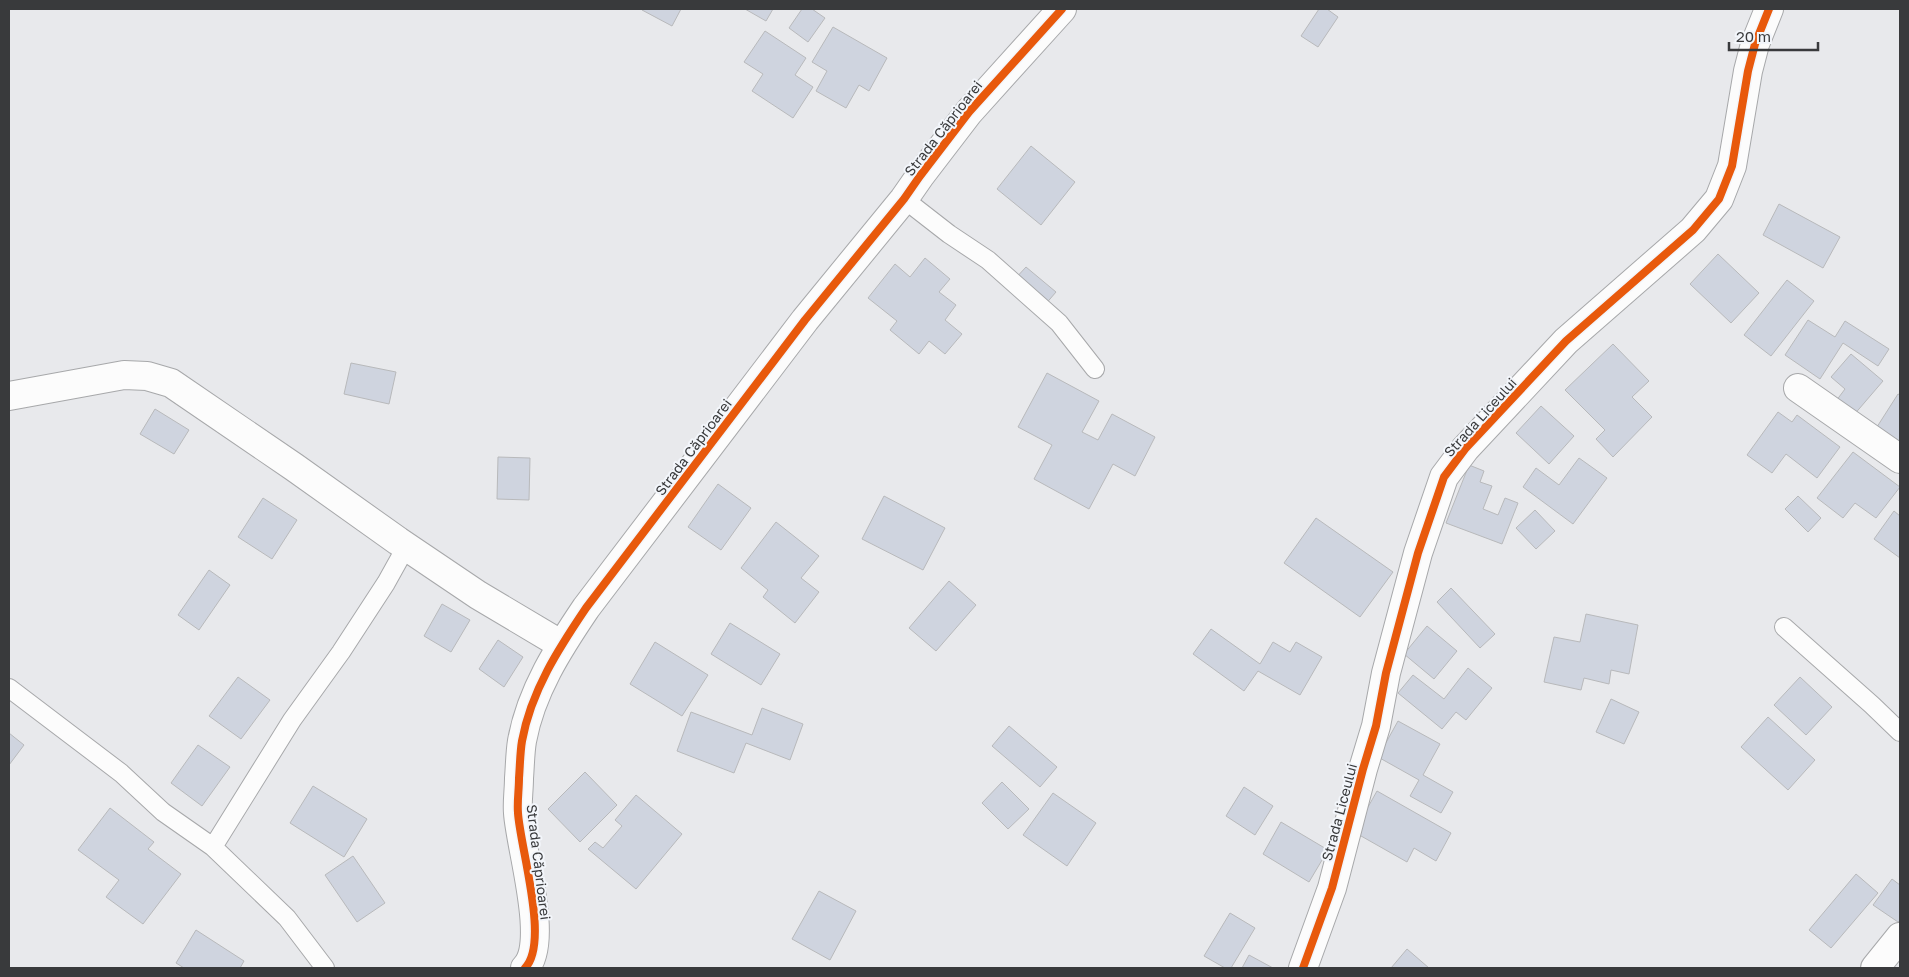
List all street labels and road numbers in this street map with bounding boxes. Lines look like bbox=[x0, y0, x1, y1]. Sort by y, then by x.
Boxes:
street label: Strada Căprioarei bbox=[901, 77, 985, 179]
street label: Strada Liceului bbox=[1440, 374, 1520, 460]
street label: Strada Căprioarei bbox=[651, 395, 735, 499]
street label: Strada Liceului bbox=[1318, 761, 1360, 863]
street label: Strada Căprioarei bbox=[523, 803, 555, 921]

